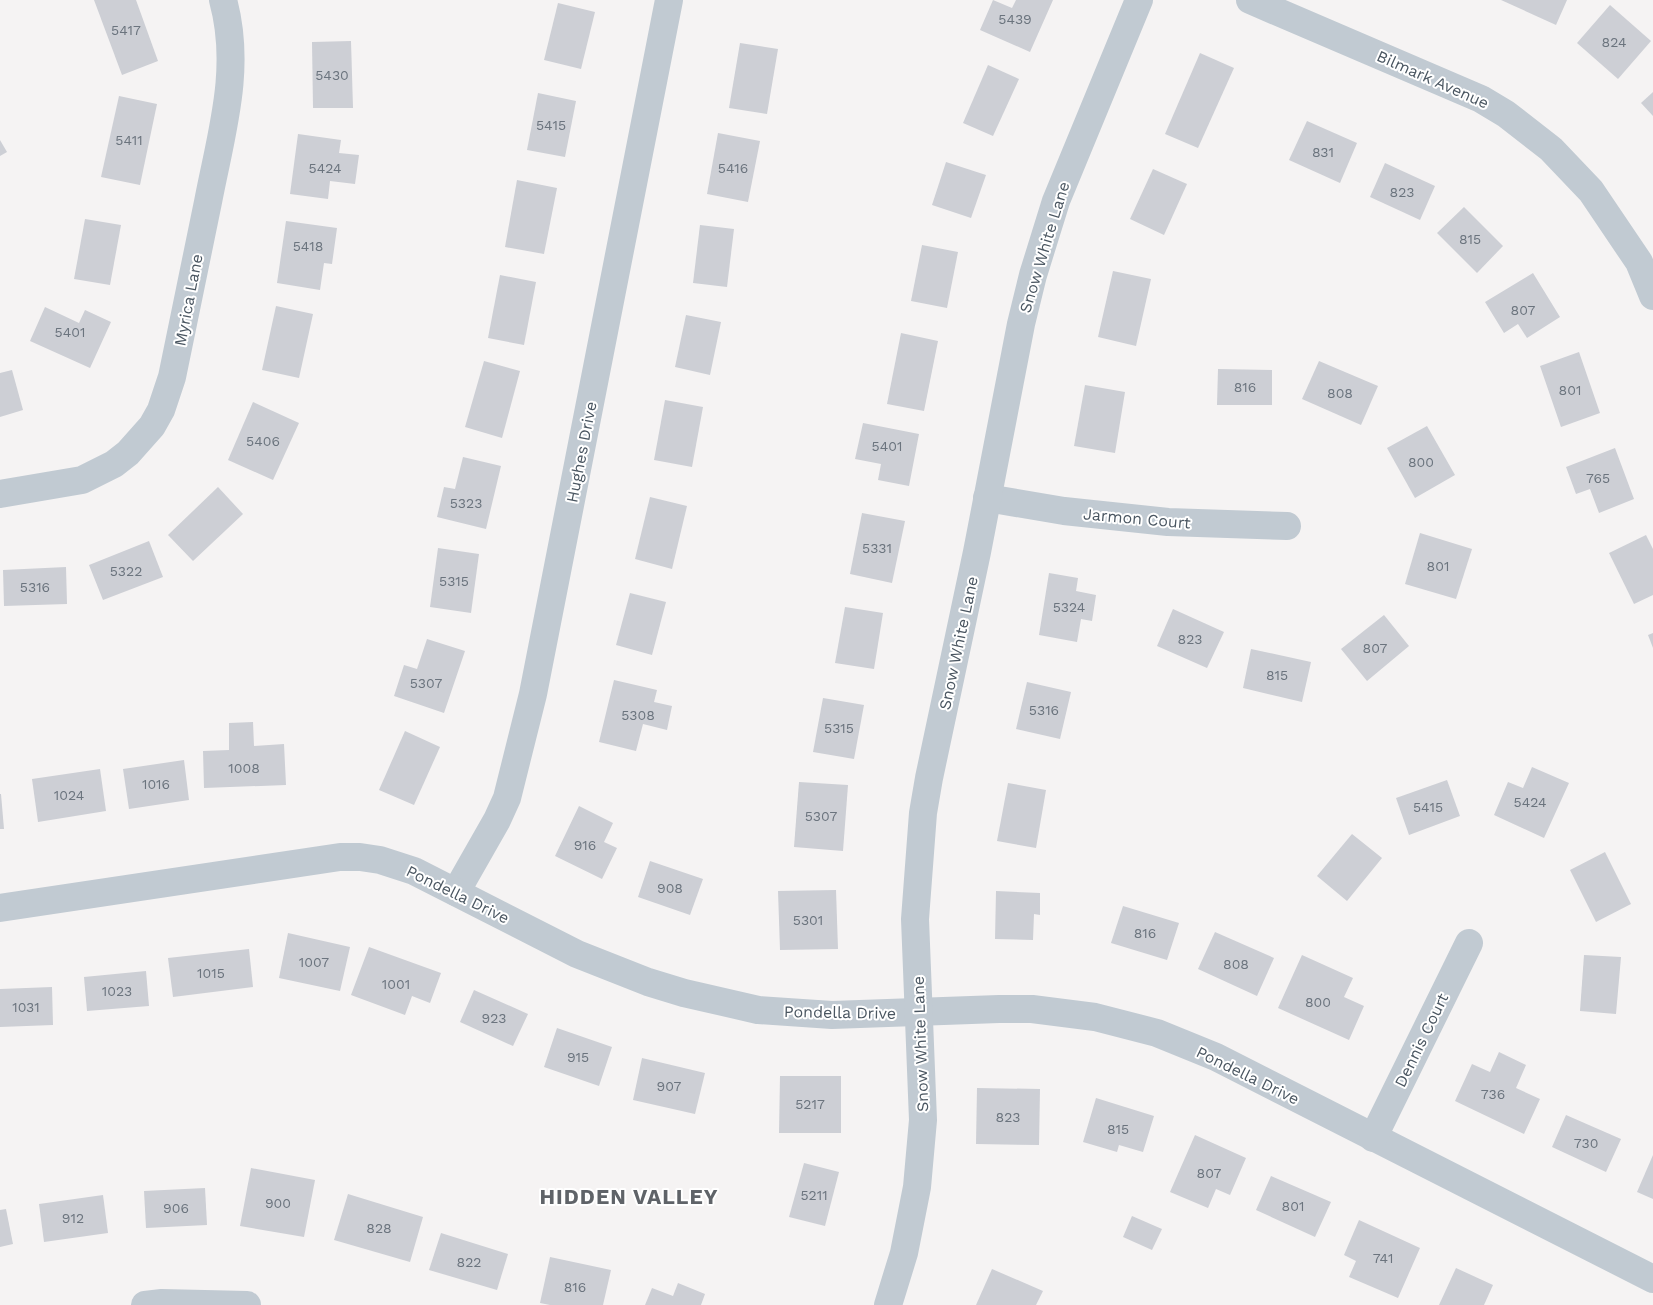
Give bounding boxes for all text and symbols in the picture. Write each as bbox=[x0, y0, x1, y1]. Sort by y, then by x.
house number: 5439 bbox=[998, 11, 1032, 27]
house number: 5417 bbox=[111, 22, 141, 38]
house number: 824 bbox=[1602, 34, 1626, 50]
street label: Bilmark Avenue bbox=[1374, 46, 1492, 113]
house number: 5430 bbox=[315, 67, 349, 83]
house number: 5415 bbox=[536, 117, 566, 133]
house number: 5411 bbox=[115, 132, 143, 148]
house number: 831 bbox=[1312, 144, 1334, 160]
house number: 5424 bbox=[309, 160, 342, 176]
house number: 5416 bbox=[718, 160, 748, 176]
street label: Snow White Lane bbox=[1015, 179, 1073, 315]
house number: 823 bbox=[1390, 184, 1414, 200]
house number: 815 bbox=[1459, 231, 1481, 247]
house number: 5418 bbox=[293, 238, 323, 254]
street label: Myrica Lane bbox=[170, 252, 207, 348]
house number: 807 bbox=[1511, 302, 1536, 318]
house number: 5401 bbox=[55, 324, 85, 340]
house number: 816 bbox=[1234, 379, 1256, 395]
house number: 801 bbox=[1559, 382, 1581, 398]
house number: 808 bbox=[1327, 385, 1353, 401]
street label: Hughes Drive bbox=[562, 400, 601, 504]
house number: 5406 bbox=[246, 433, 280, 449]
house number: 5401 bbox=[872, 438, 902, 454]
house number: 800 bbox=[1408, 454, 1434, 470]
house number: 765 bbox=[1586, 470, 1610, 486]
house number: 5323 bbox=[450, 495, 482, 511]
street label: Jarmon Court bbox=[1082, 504, 1192, 533]
house number: 5331 bbox=[862, 540, 892, 556]
house number: 801 bbox=[1427, 558, 1449, 574]
house number: 5322 bbox=[110, 563, 142, 579]
house number: 5315 bbox=[439, 573, 469, 589]
street label: Snow White Lane bbox=[935, 575, 982, 712]
house number: 5316 bbox=[20, 579, 50, 595]
house number: 5324 bbox=[1053, 599, 1085, 615]
house number: 823 bbox=[1178, 631, 1202, 647]
house number: 807 bbox=[1363, 640, 1388, 656]
house number: 815 bbox=[1266, 667, 1288, 683]
house number: 5307 bbox=[410, 675, 442, 691]
house number: 5316 bbox=[1029, 702, 1059, 718]
house number: 5308 bbox=[621, 707, 655, 723]
house number: 5315 bbox=[824, 720, 854, 736]
house number: 1008 bbox=[228, 760, 260, 776]
house number: 1016 bbox=[142, 776, 170, 792]
house number: 1024 bbox=[54, 787, 84, 803]
house number: 5424 bbox=[1514, 794, 1547, 810]
house number: 5415 bbox=[1413, 799, 1443, 815]
house number: 5307 bbox=[805, 808, 837, 824]
house number: 916 bbox=[574, 837, 596, 853]
street label: Pondella Drive bbox=[403, 861, 512, 928]
house number: 908 bbox=[657, 880, 683, 896]
house number: 5301 bbox=[793, 912, 823, 928]
house number: 816 bbox=[1134, 925, 1156, 941]
house number: 1007 bbox=[299, 954, 329, 970]
house number: 808 bbox=[1223, 956, 1249, 972]
house number: 1015 bbox=[197, 965, 225, 981]
house number: 1001 bbox=[382, 976, 410, 992]
street label: Snow White Lane bbox=[909, 976, 932, 1112]
house number: 1023 bbox=[102, 983, 132, 999]
street label: Dennis Court bbox=[1391, 990, 1452, 1090]
house number: 800 bbox=[1305, 994, 1331, 1010]
house number: 1031 bbox=[12, 999, 40, 1015]
street label: Pondella Drive bbox=[784, 1002, 896, 1023]
house number: 923 bbox=[482, 1010, 506, 1026]
street label: Pondella Drive bbox=[1193, 1042, 1302, 1109]
house number: 915 bbox=[567, 1049, 589, 1065]
house number: 907 bbox=[657, 1078, 682, 1094]
house number: 736 bbox=[1481, 1086, 1505, 1102]
house number: 5217 bbox=[795, 1096, 825, 1112]
house number: 823 bbox=[996, 1109, 1020, 1125]
house number: 815 bbox=[1107, 1121, 1129, 1137]
house number: 730 bbox=[1574, 1135, 1598, 1151]
house number: 807 bbox=[1197, 1165, 1222, 1181]
district label: HIDDEN VALLEY bbox=[539, 1184, 719, 1209]
house number: 5211 bbox=[800, 1187, 828, 1203]
house number: 900 bbox=[265, 1195, 291, 1211]
house number: 801 bbox=[1282, 1198, 1304, 1214]
house number: 906 bbox=[163, 1200, 189, 1216]
house number: 912 bbox=[62, 1210, 84, 1226]
house number: 828 bbox=[366, 1220, 392, 1236]
house number: 741 bbox=[1373, 1250, 1393, 1266]
house number: 822 bbox=[457, 1254, 481, 1270]
house number: 816 bbox=[564, 1279, 586, 1295]

